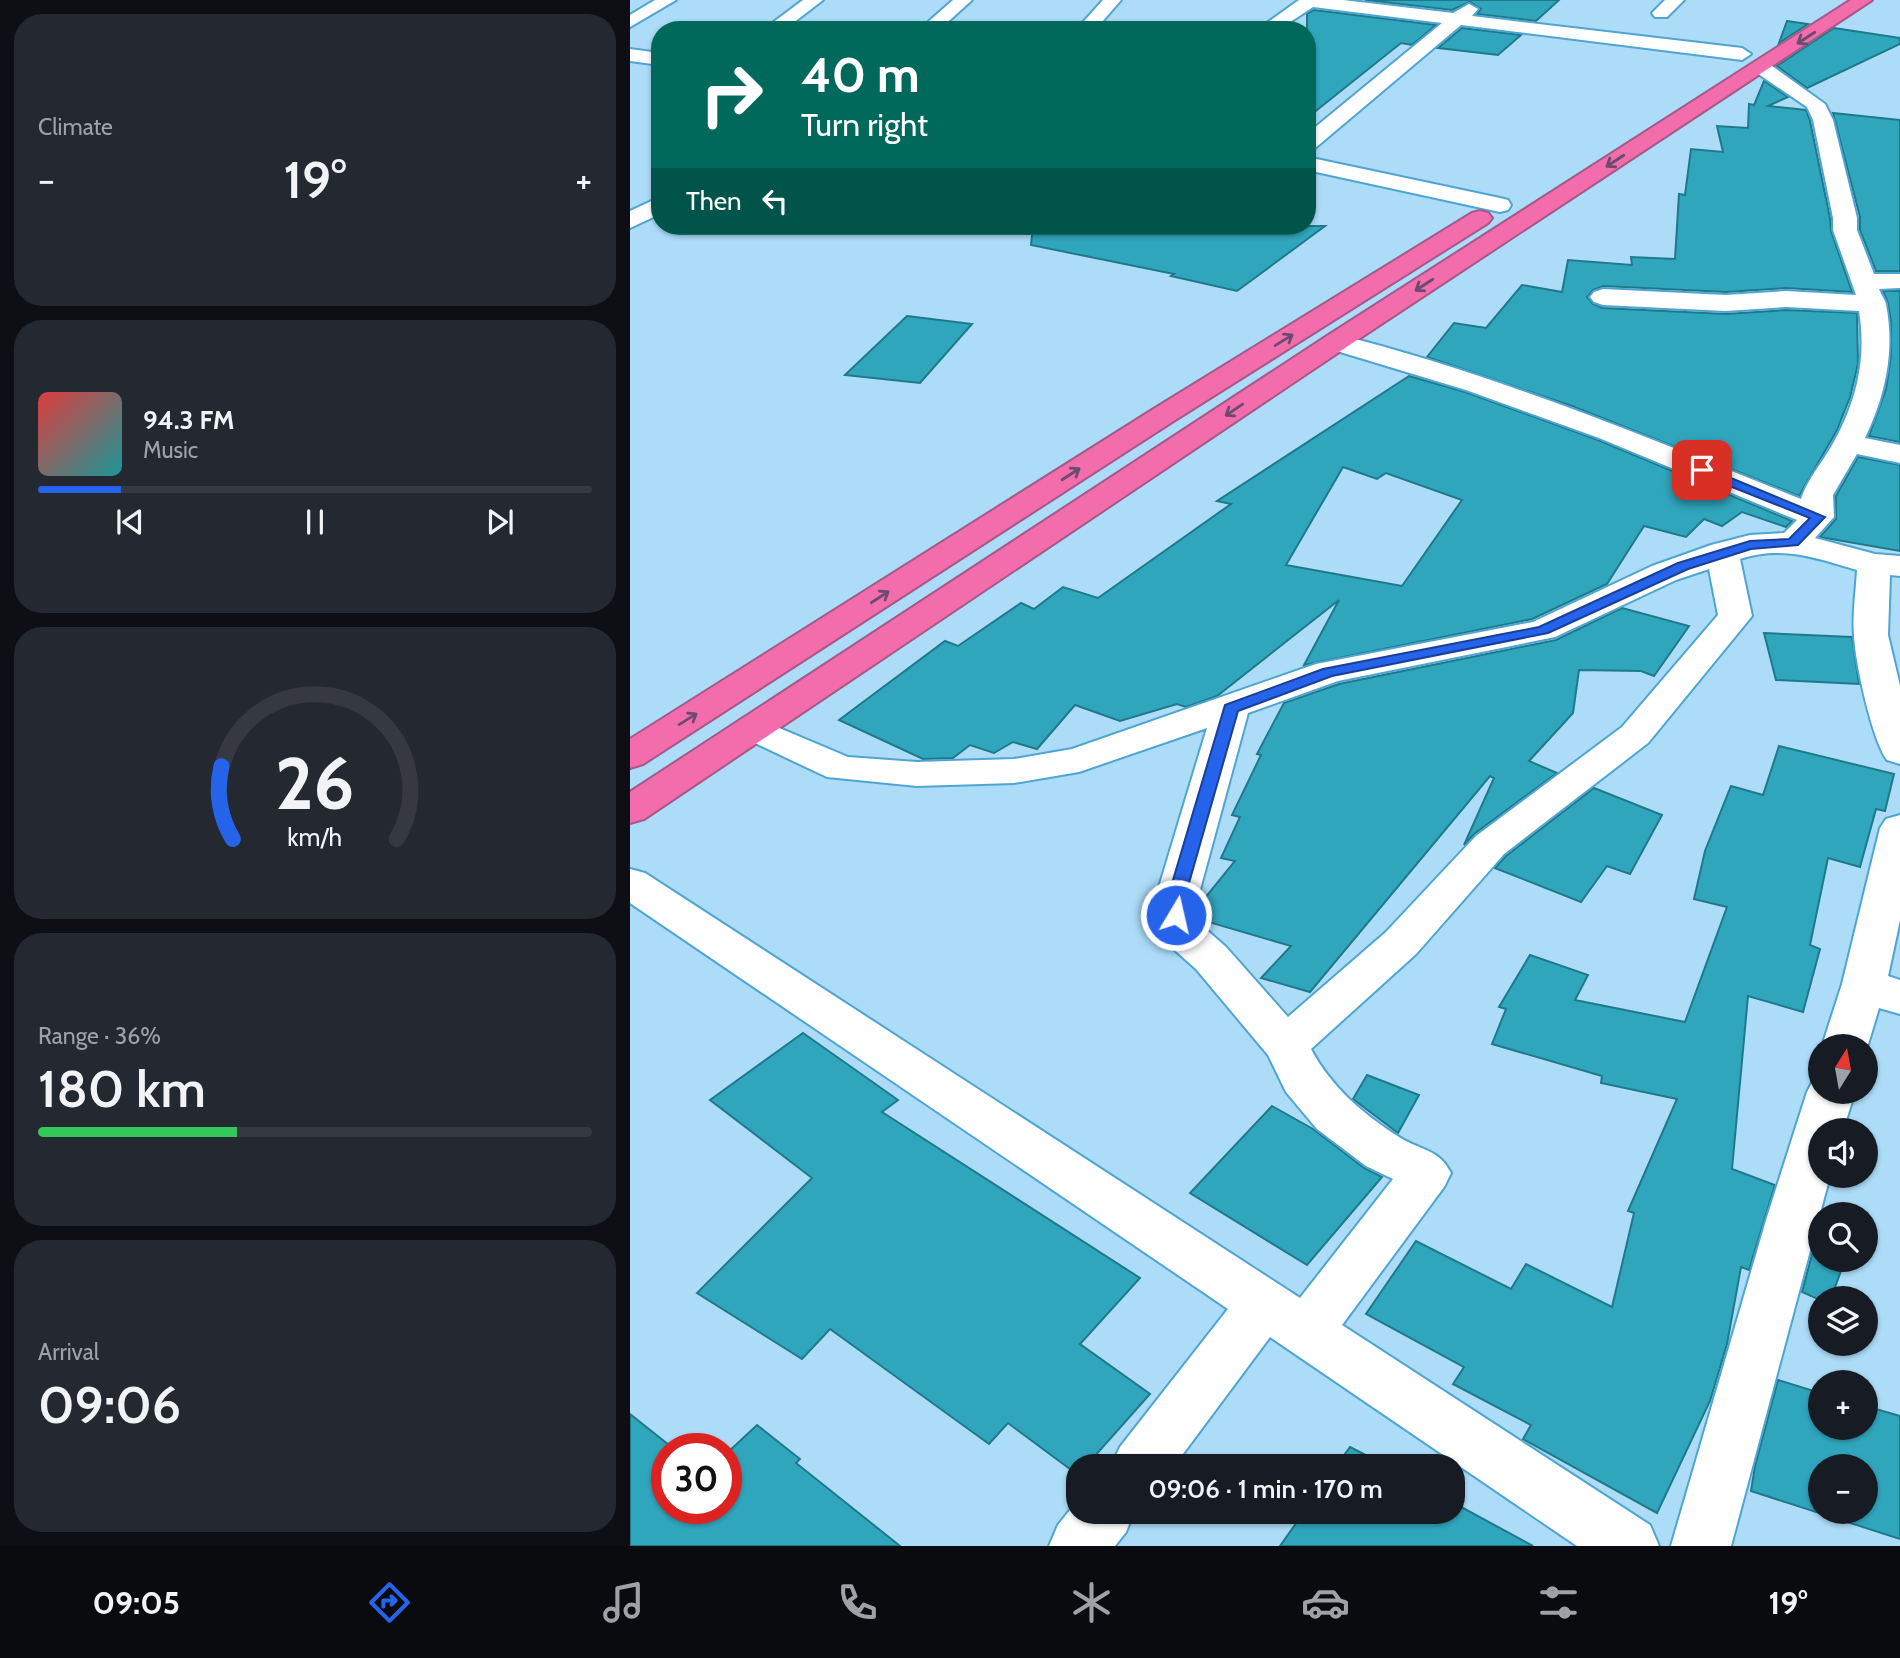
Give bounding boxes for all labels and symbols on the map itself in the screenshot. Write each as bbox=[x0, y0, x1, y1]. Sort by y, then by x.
one-way arrow bbox=[1797, 31, 1817, 45]
one-way arrow bbox=[1606, 155, 1626, 169]
one-way arrow bbox=[1415, 277, 1434, 292]
one-way arrow bbox=[1274, 332, 1293, 347]
one-way arrow bbox=[1225, 403, 1244, 417]
pin bbox=[1672, 440, 1732, 500]
one-way arrow bbox=[1061, 467, 1081, 481]
one-way arrow bbox=[869, 590, 889, 604]
one-way arrow bbox=[677, 712, 697, 726]
position arrow bbox=[1139, 878, 1213, 952]
north arrow bbox=[1808, 1034, 1878, 1104]
speed limit sign: 30 bbox=[651, 1433, 742, 1524]

